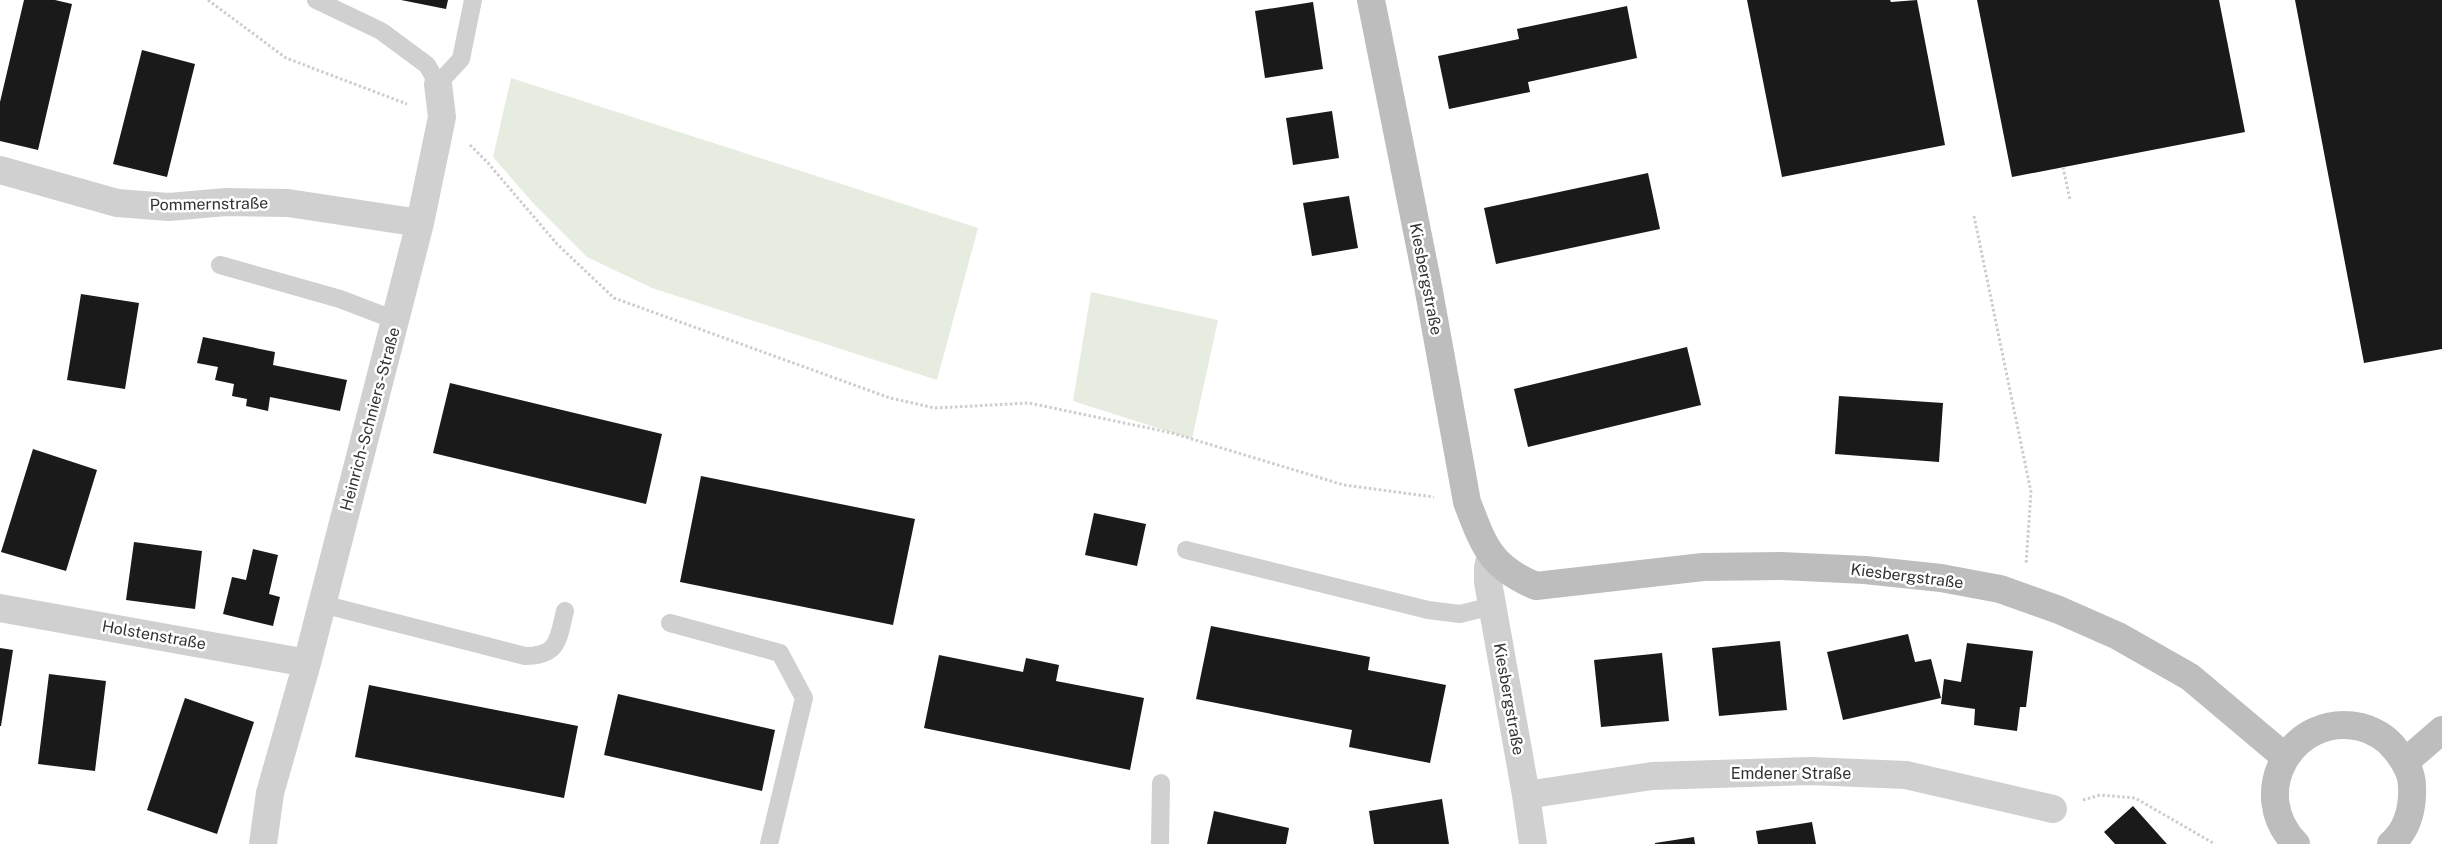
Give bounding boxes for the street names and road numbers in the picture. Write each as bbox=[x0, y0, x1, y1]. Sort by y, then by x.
street label: Pommernstraße bbox=[149, 193, 269, 215]
street label: Kiesbergstraße bbox=[1406, 221, 1446, 337]
street label: Heinrich-Schniers-Straße bbox=[336, 325, 404, 513]
street label: Kiesbergstraße bbox=[1849, 560, 1965, 592]
street label: Holstenstraße bbox=[100, 616, 208, 654]
street label: Kiesbergstraße bbox=[1490, 641, 1528, 757]
street label: Emdener Straße bbox=[1731, 764, 1851, 783]

